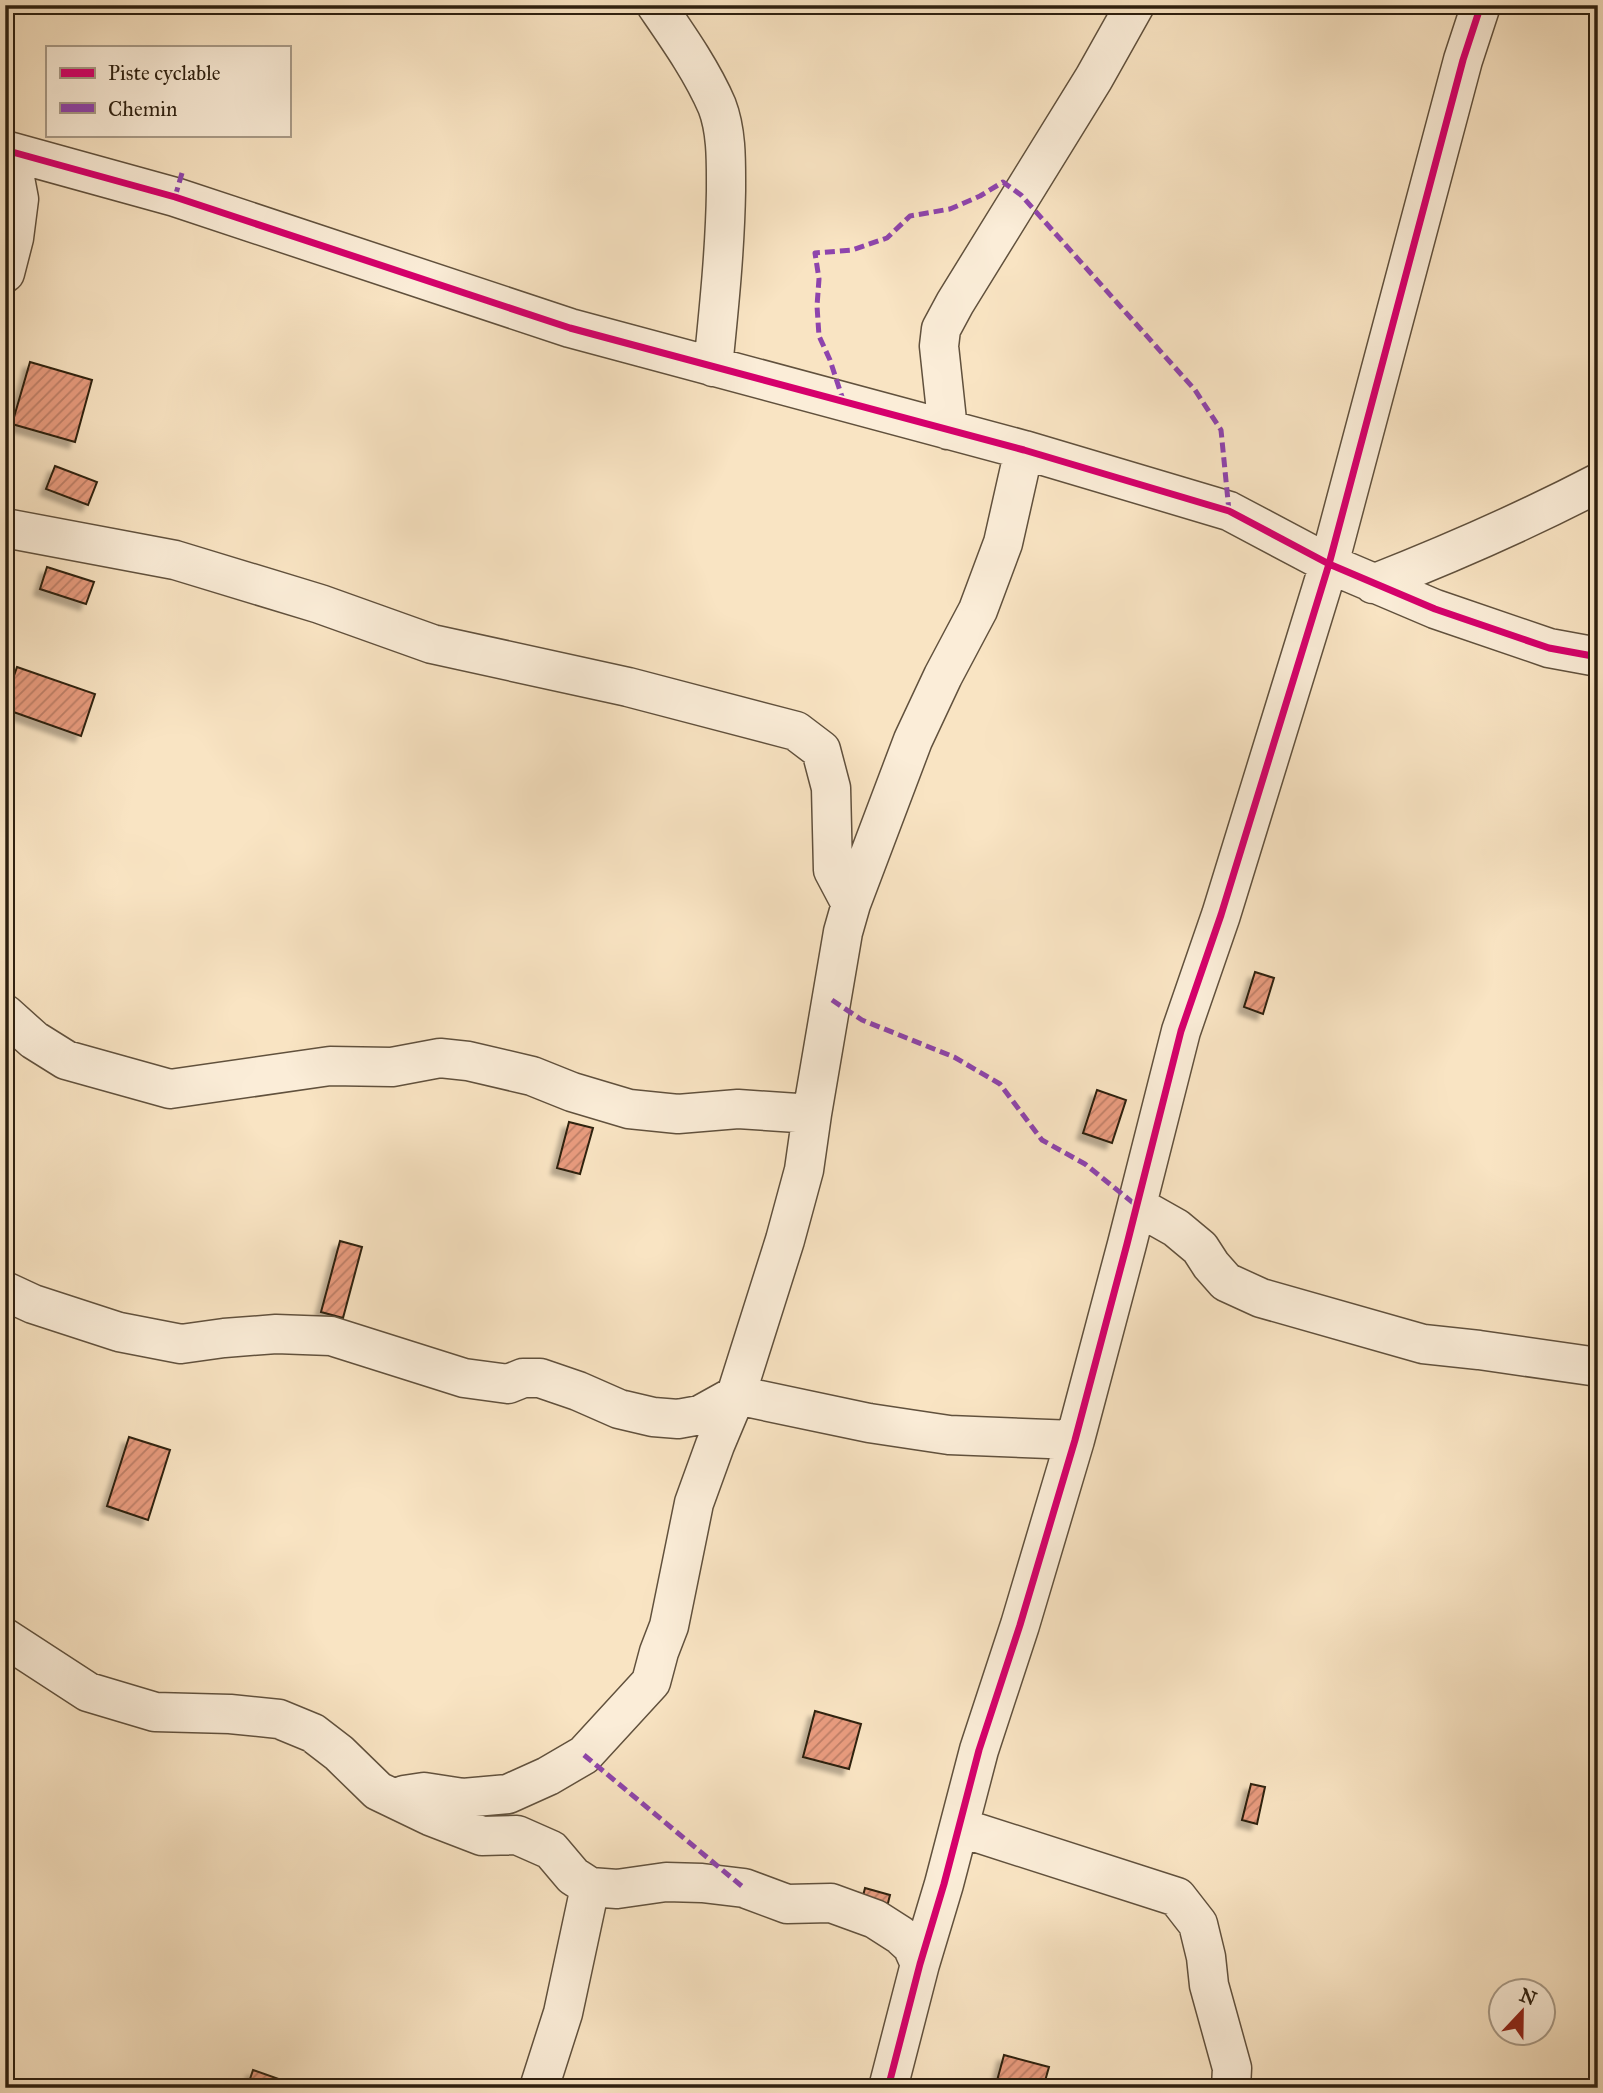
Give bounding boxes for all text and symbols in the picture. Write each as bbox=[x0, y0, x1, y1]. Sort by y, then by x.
legend bbox=[46, 46, 290, 136]
text: Piste cyclable bbox=[108, 60, 221, 86]
text: Chemin bbox=[108, 96, 177, 122]
north arrow bbox=[1488, 1978, 1558, 2048]
text: N bbox=[1516, 1983, 1540, 2010]

